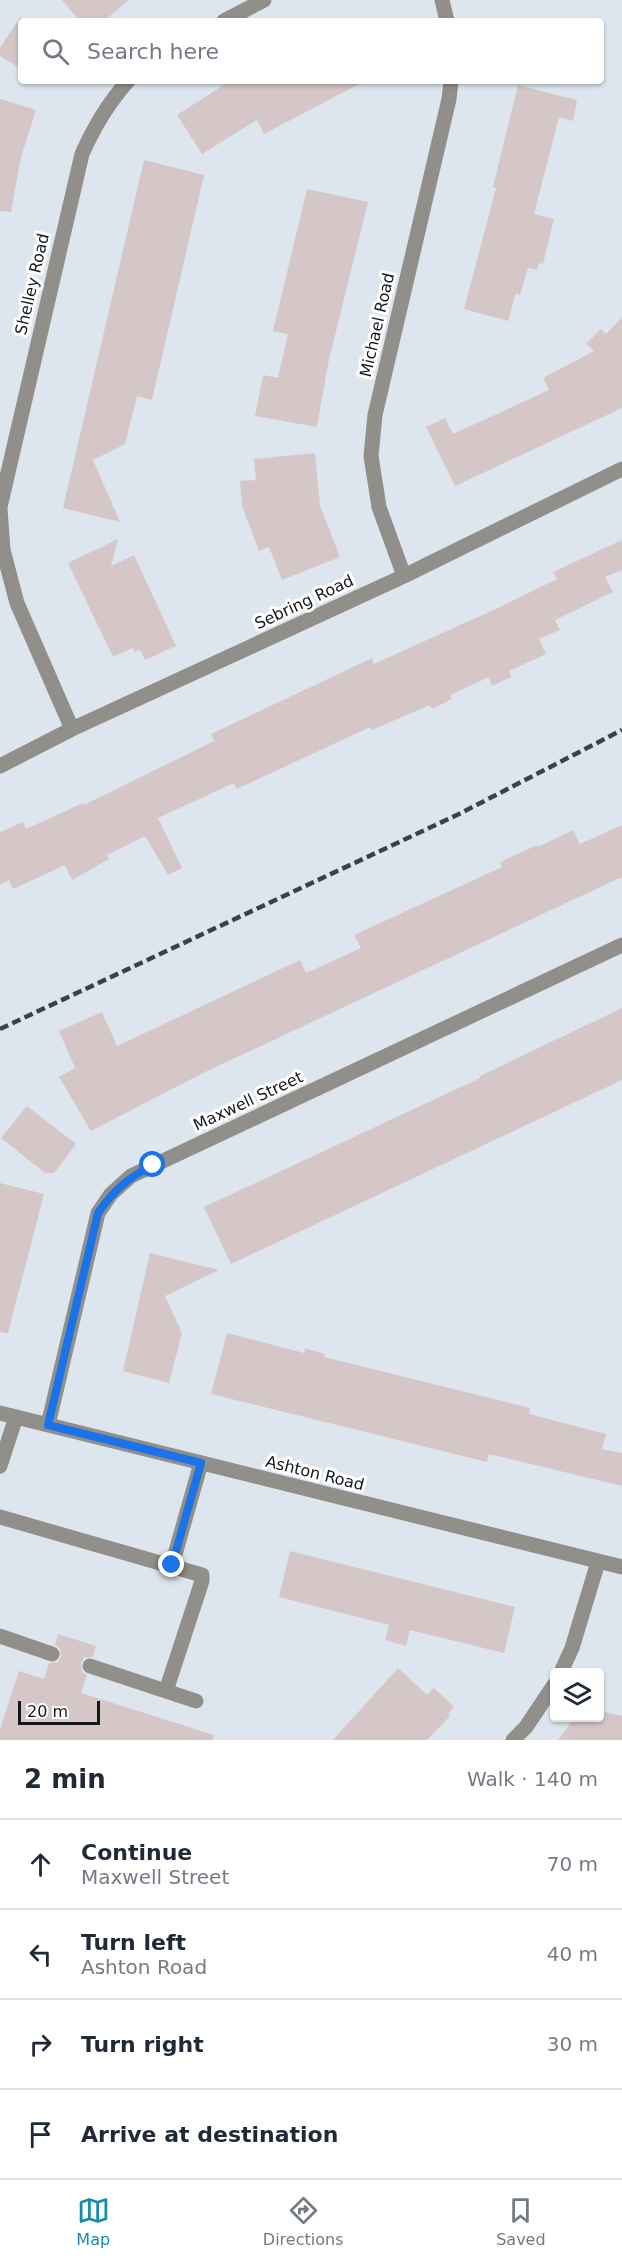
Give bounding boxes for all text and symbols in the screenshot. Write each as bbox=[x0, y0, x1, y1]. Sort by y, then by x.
search box bbox=[18, 18, 604, 84]
icon: search bbox=[39, 35, 72, 68]
text: Search here bbox=[87, 39, 219, 64]
street label: Shelley Road bbox=[11, 231, 53, 337]
street label: Michael Road bbox=[356, 271, 398, 379]
street label: Sebring Road bbox=[252, 571, 356, 633]
street label: Maxwell Street bbox=[190, 1067, 306, 1135]
route start bbox=[139, 1151, 165, 1177]
street label: Ashton Road bbox=[264, 1452, 366, 1494]
route end bbox=[158, 1551, 184, 1577]
map controls bbox=[550, 1668, 604, 1722]
button: layers bbox=[550, 1668, 604, 1722]
scale bar bbox=[18, 1698, 100, 1726]
text: 20 m bbox=[27, 1702, 68, 1721]
text: 2 min bbox=[24, 1764, 106, 1794]
text: Walk · 140 m bbox=[467, 1767, 598, 1791]
text: Continue bbox=[81, 1840, 192, 1865]
icon: ahead bbox=[24, 1848, 57, 1881]
text: 70 m bbox=[547, 1852, 598, 1876]
text: Maxwell Street bbox=[81, 1865, 229, 1889]
text: Turn left bbox=[81, 1930, 186, 1955]
icon: left bbox=[24, 1938, 57, 1971]
text: 40 m bbox=[547, 1942, 598, 1966]
text: Ashton Road bbox=[81, 1955, 207, 1979]
icon: right bbox=[24, 2028, 57, 2061]
text: Turn right bbox=[81, 2032, 204, 2057]
text: 30 m bbox=[547, 2032, 598, 2056]
icon: arrive bbox=[24, 2118, 57, 2151]
text: Arrive at destination bbox=[81, 2122, 338, 2147]
tab: Map bbox=[76, 2194, 110, 2249]
tab: Directions bbox=[263, 2194, 343, 2249]
tab: Saved bbox=[496, 2194, 546, 2249]

